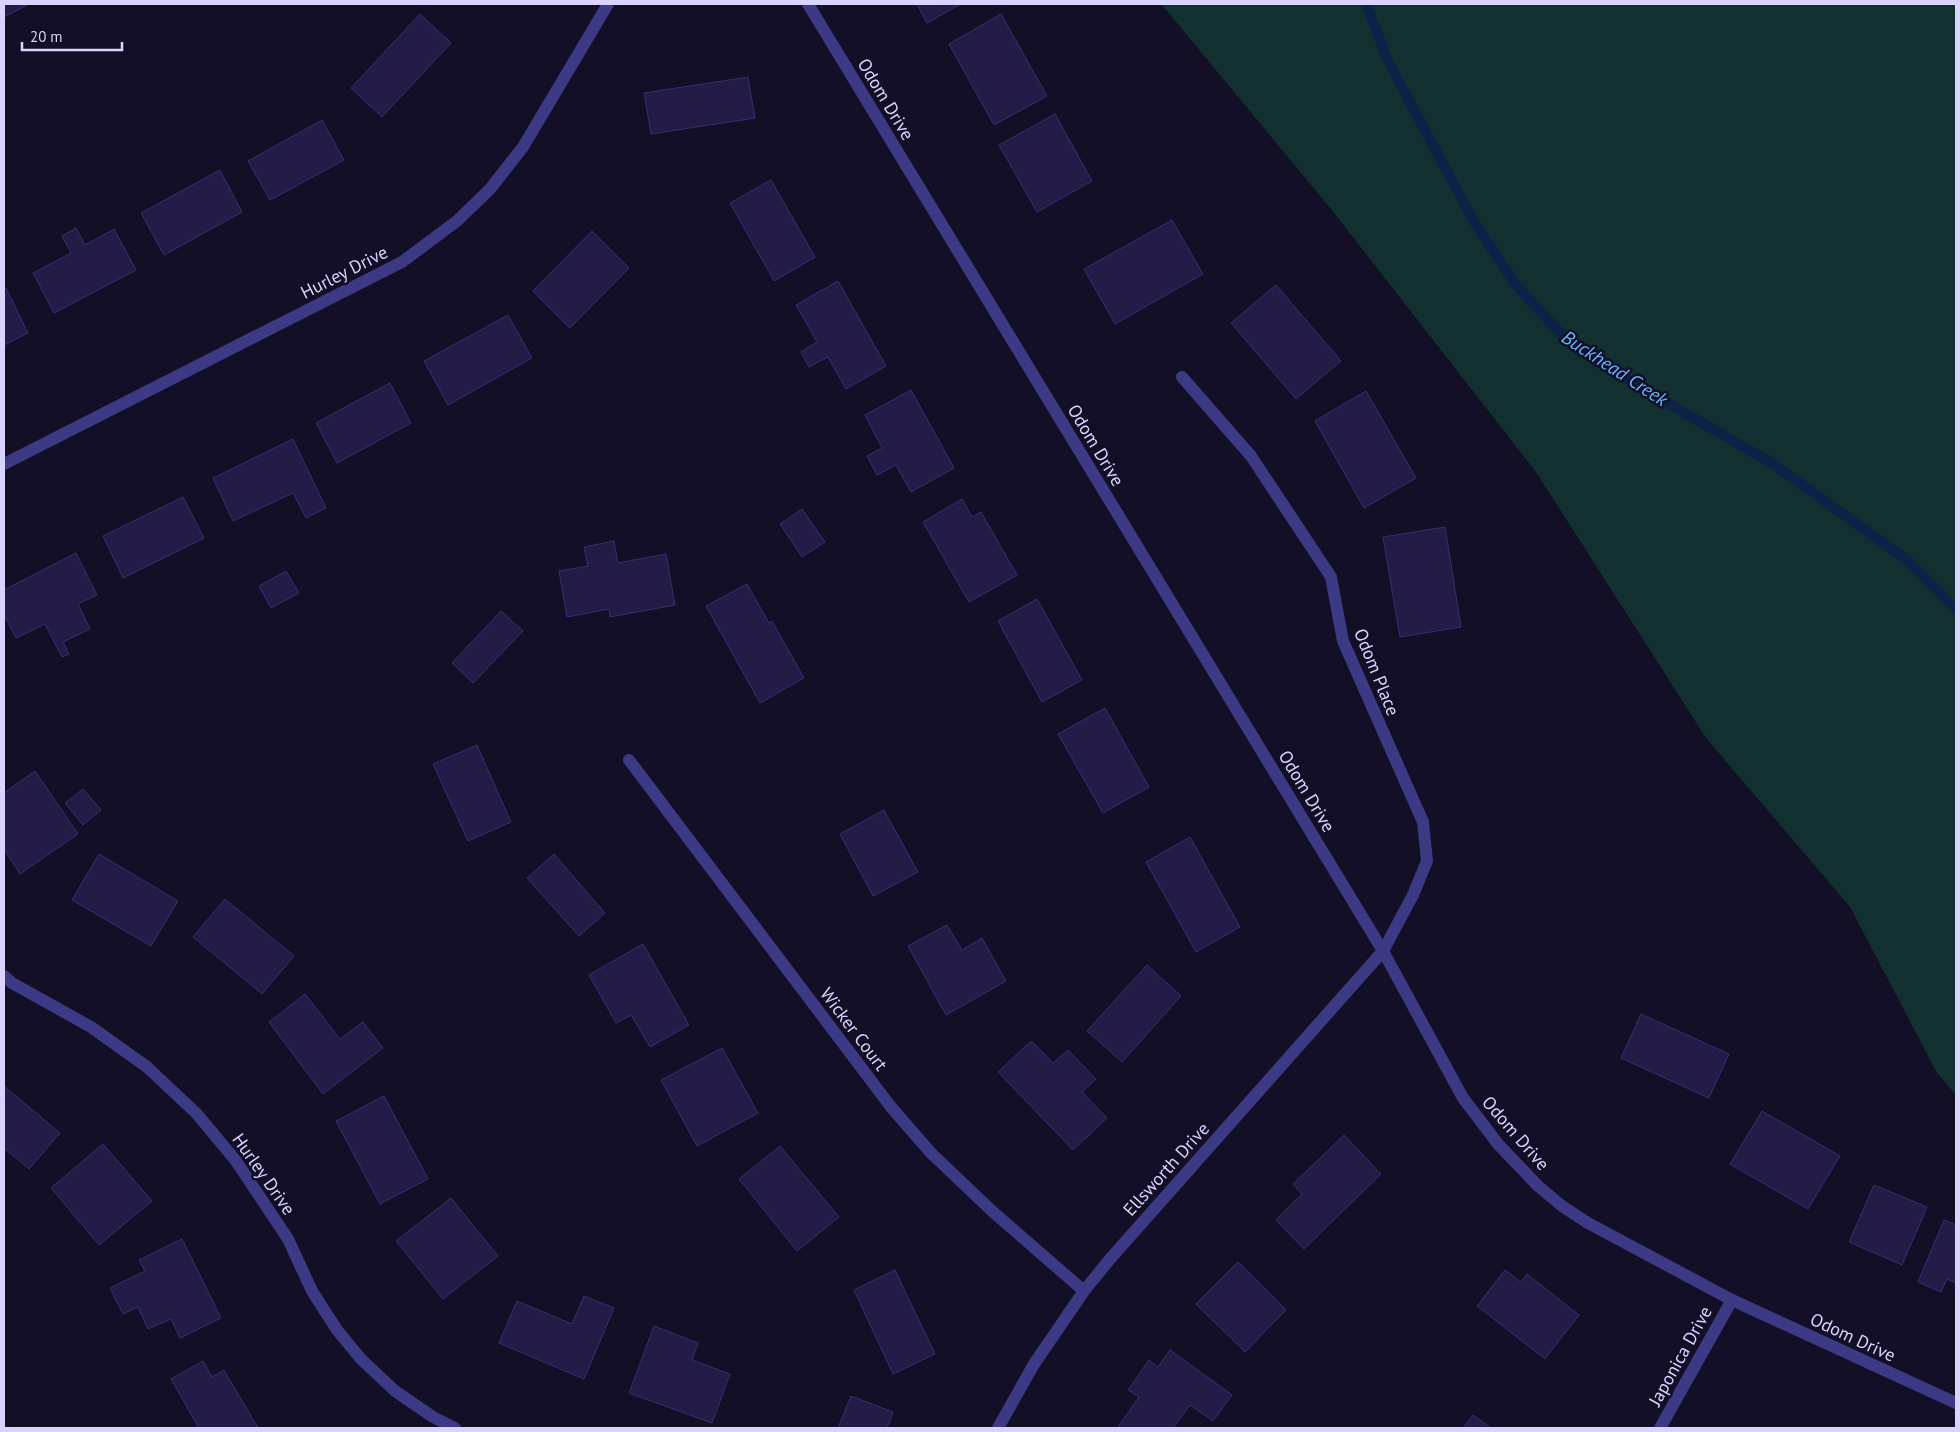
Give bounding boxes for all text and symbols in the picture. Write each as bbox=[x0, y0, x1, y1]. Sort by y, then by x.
scale bar bbox=[22, 20, 122, 52]
text: 20 m bbox=[30, 27, 63, 46]
street label: Odom Drive bbox=[853, 54, 919, 144]
street label: Hurley Drive bbox=[297, 240, 391, 304]
water label: Buckhead Creek bbox=[1557, 325, 1674, 412]
street label: Odom Drive bbox=[1063, 400, 1129, 490]
street label: Odom Place bbox=[1349, 625, 1405, 719]
street label: Odom Drive bbox=[1274, 746, 1340, 836]
street label: Wicker Court bbox=[815, 983, 893, 1075]
street label: Odom Drive bbox=[1477, 1091, 1555, 1175]
street label: Ellsworth Drive bbox=[1118, 1117, 1214, 1221]
street label: Hurley Drive bbox=[227, 1129, 301, 1219]
street label: Japonica Drive bbox=[1643, 1302, 1717, 1411]
street label: Odom Drive bbox=[1807, 1307, 1899, 1367]

